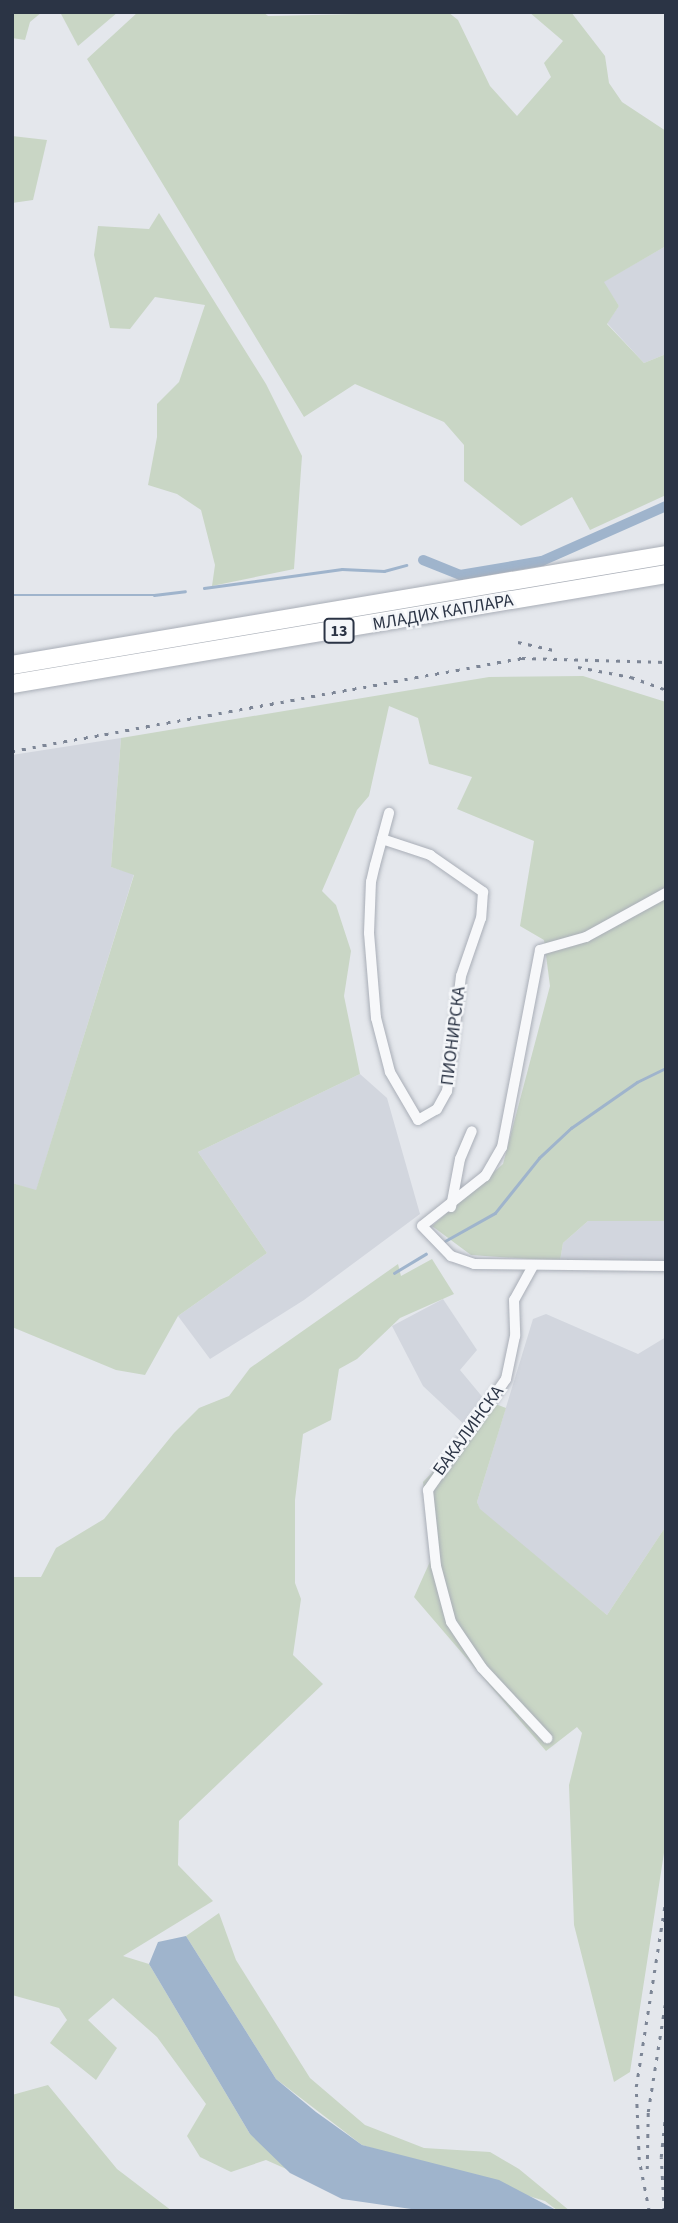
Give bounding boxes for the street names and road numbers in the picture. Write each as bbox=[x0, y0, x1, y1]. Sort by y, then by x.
street label: МЛАДИХ КАПЛАРА bbox=[371, 590, 515, 636]
road number: 13 bbox=[323, 618, 355, 644]
street label: ПИОНИРСКА bbox=[437, 985, 471, 1087]
street label: БАКАЛИНСКА bbox=[429, 1382, 509, 1480]

